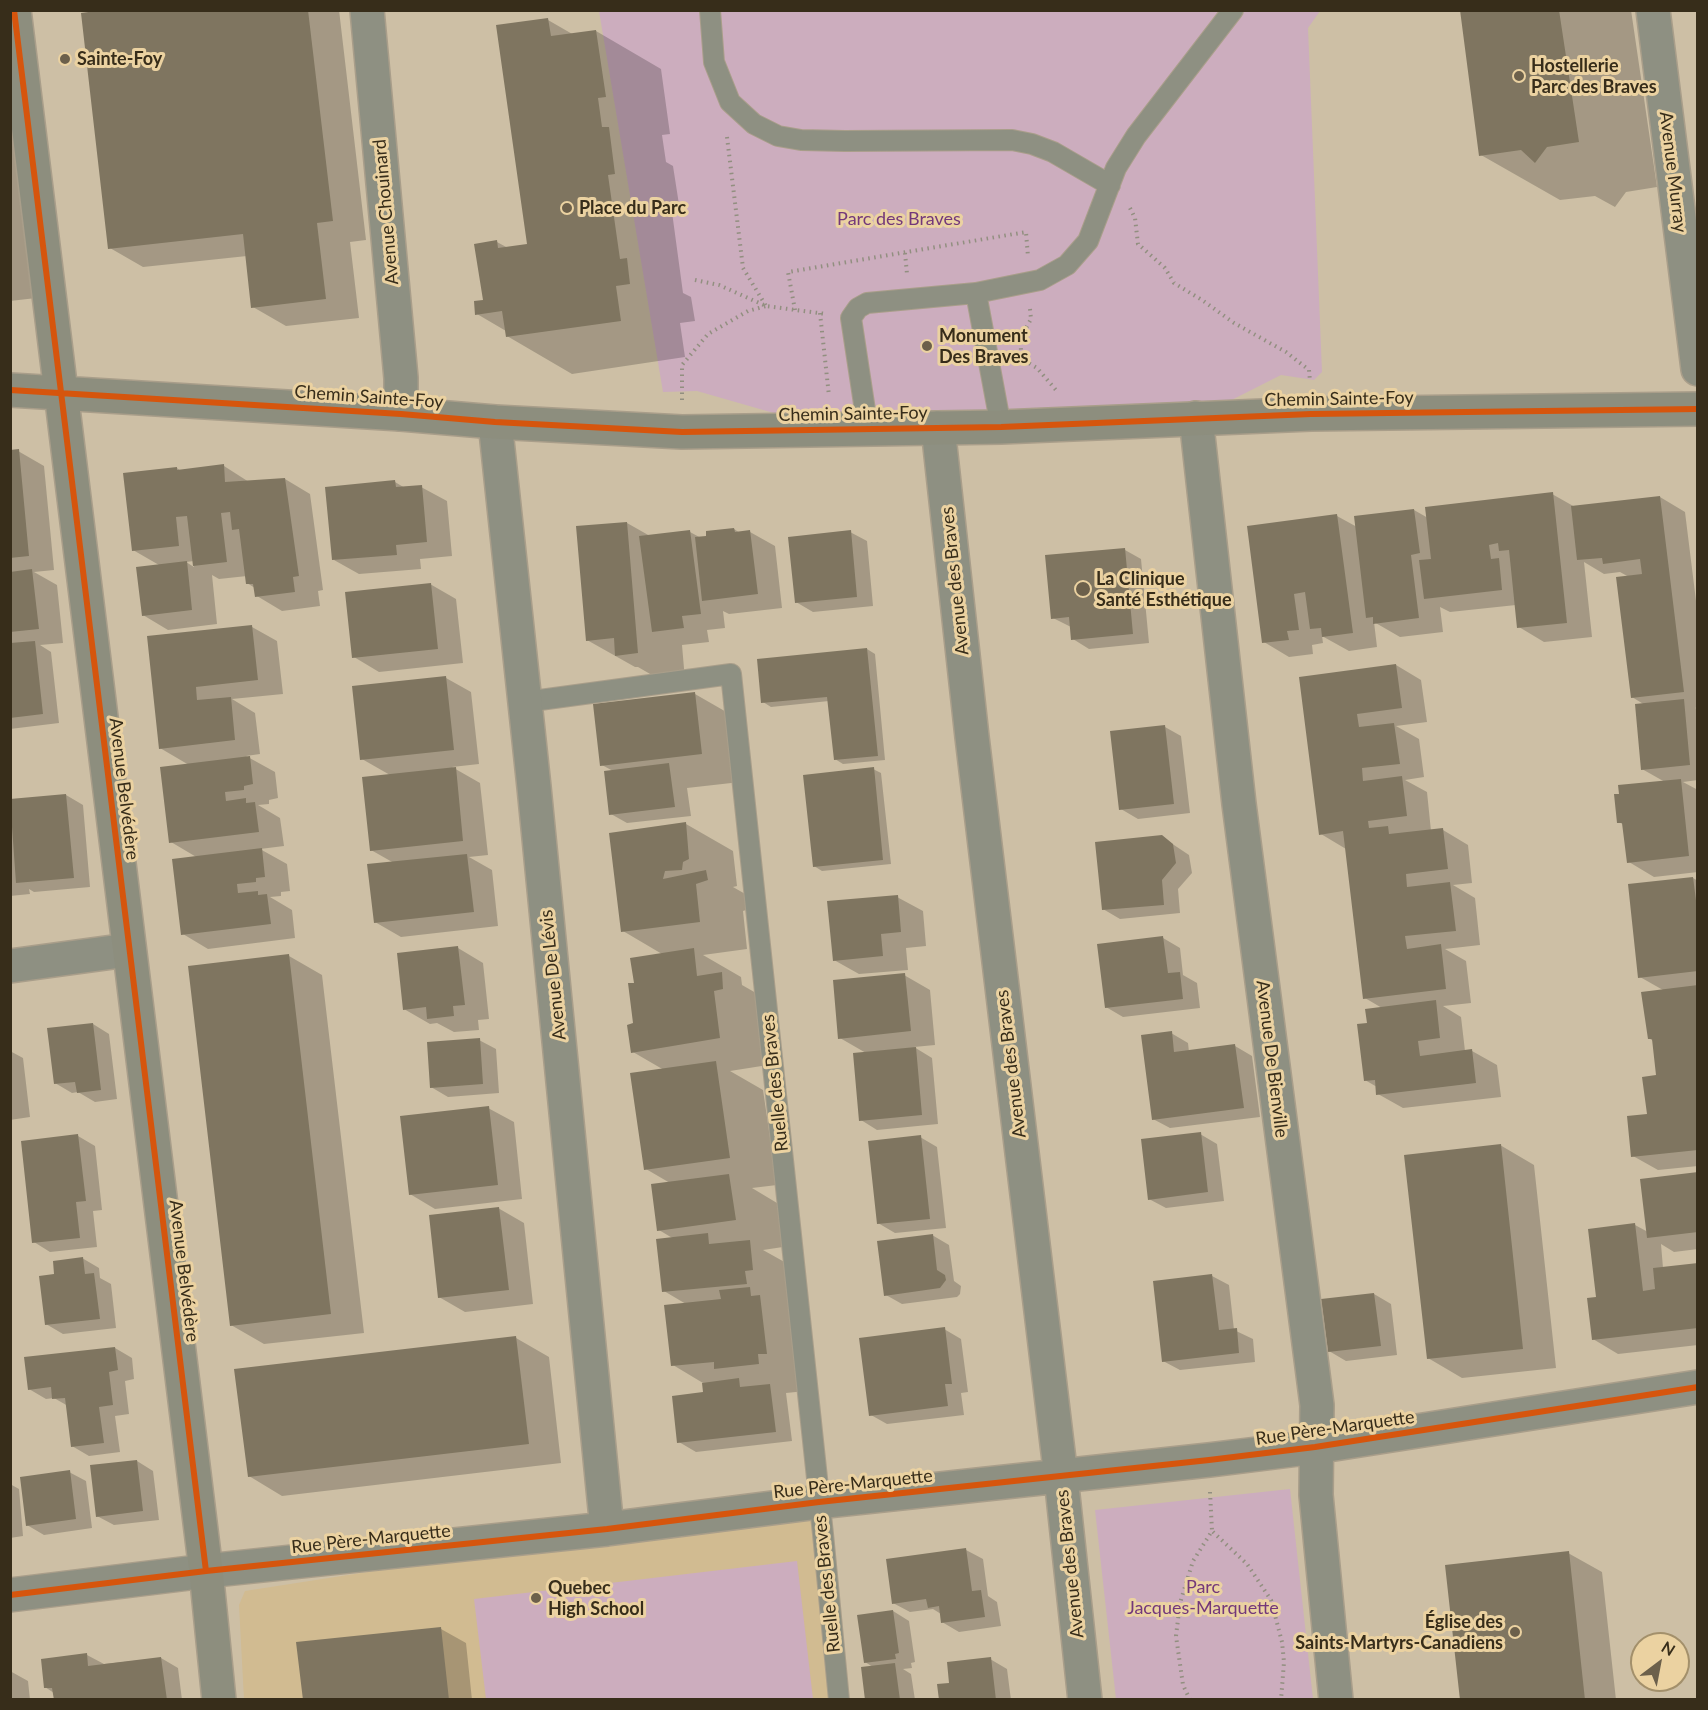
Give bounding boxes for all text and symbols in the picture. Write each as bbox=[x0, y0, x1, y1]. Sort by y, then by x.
place label: Sainte-Foy bbox=[77, 48, 162, 70]
marker: Sainte-Foy bbox=[58, 52, 72, 66]
place label: Hostellerie Parc des Braves bbox=[1531, 55, 1657, 98]
marker: Hostellerie Parc des Braves bbox=[1512, 69, 1526, 83]
street label: Avenue Murray bbox=[1655, 110, 1691, 234]
street label: Avenue Chouinard bbox=[369, 138, 403, 286]
place label: Place du Parc bbox=[579, 197, 686, 219]
marker: Place du Parc bbox=[560, 201, 574, 215]
park label: Parc des Braves bbox=[837, 208, 961, 230]
place label: Monument Des Braves bbox=[939, 325, 1028, 368]
marker: Monument Des Braves bbox=[920, 339, 934, 353]
street label: Chemin Sainte-Foy bbox=[294, 381, 444, 413]
street label: Chemin Sainte-Foy bbox=[1264, 387, 1414, 411]
street label: Chemin Sainte-Foy bbox=[778, 402, 928, 426]
street label: Avenue des Braves bbox=[936, 506, 974, 656]
place label: La Clinique Santé Esthétique bbox=[1096, 568, 1232, 610]
marker: La Clinique Santé Esthétique bbox=[1074, 580, 1092, 598]
street label: Avenue Belvédère bbox=[105, 717, 143, 861]
street label: Avenue De Lévis bbox=[535, 909, 571, 1041]
street label: Avenue De Bienville bbox=[1252, 979, 1292, 1139]
street label: Avenue des Braves bbox=[991, 989, 1031, 1139]
street label: Ruelle des Braves bbox=[757, 1013, 793, 1153]
street label: Avenue Belvédère bbox=[165, 1199, 203, 1343]
street label: Rue Père-Marquette bbox=[1254, 1406, 1416, 1450]
street label: Rue Père-Marquette bbox=[772, 1465, 934, 1503]
street label: Avenue des Braves bbox=[1051, 1489, 1089, 1639]
street label: Ruelle des Braves bbox=[809, 1514, 845, 1654]
street label: Rue Père-Marquette bbox=[290, 1520, 452, 1558]
park label: Parc Jacques-Marquette bbox=[1127, 1576, 1279, 1618]
place label: Quebec High School bbox=[548, 1577, 644, 1620]
marker: Quebec High School bbox=[529, 1591, 543, 1605]
place label: Église des Saints-Martyrs-Canadiens bbox=[1295, 1611, 1503, 1654]
marker: Église des Saints-Martyrs-Canadiens bbox=[1508, 1625, 1522, 1639]
north arrow bbox=[1630, 1632, 1690, 1692]
text: N bbox=[1658, 1637, 1679, 1659]

